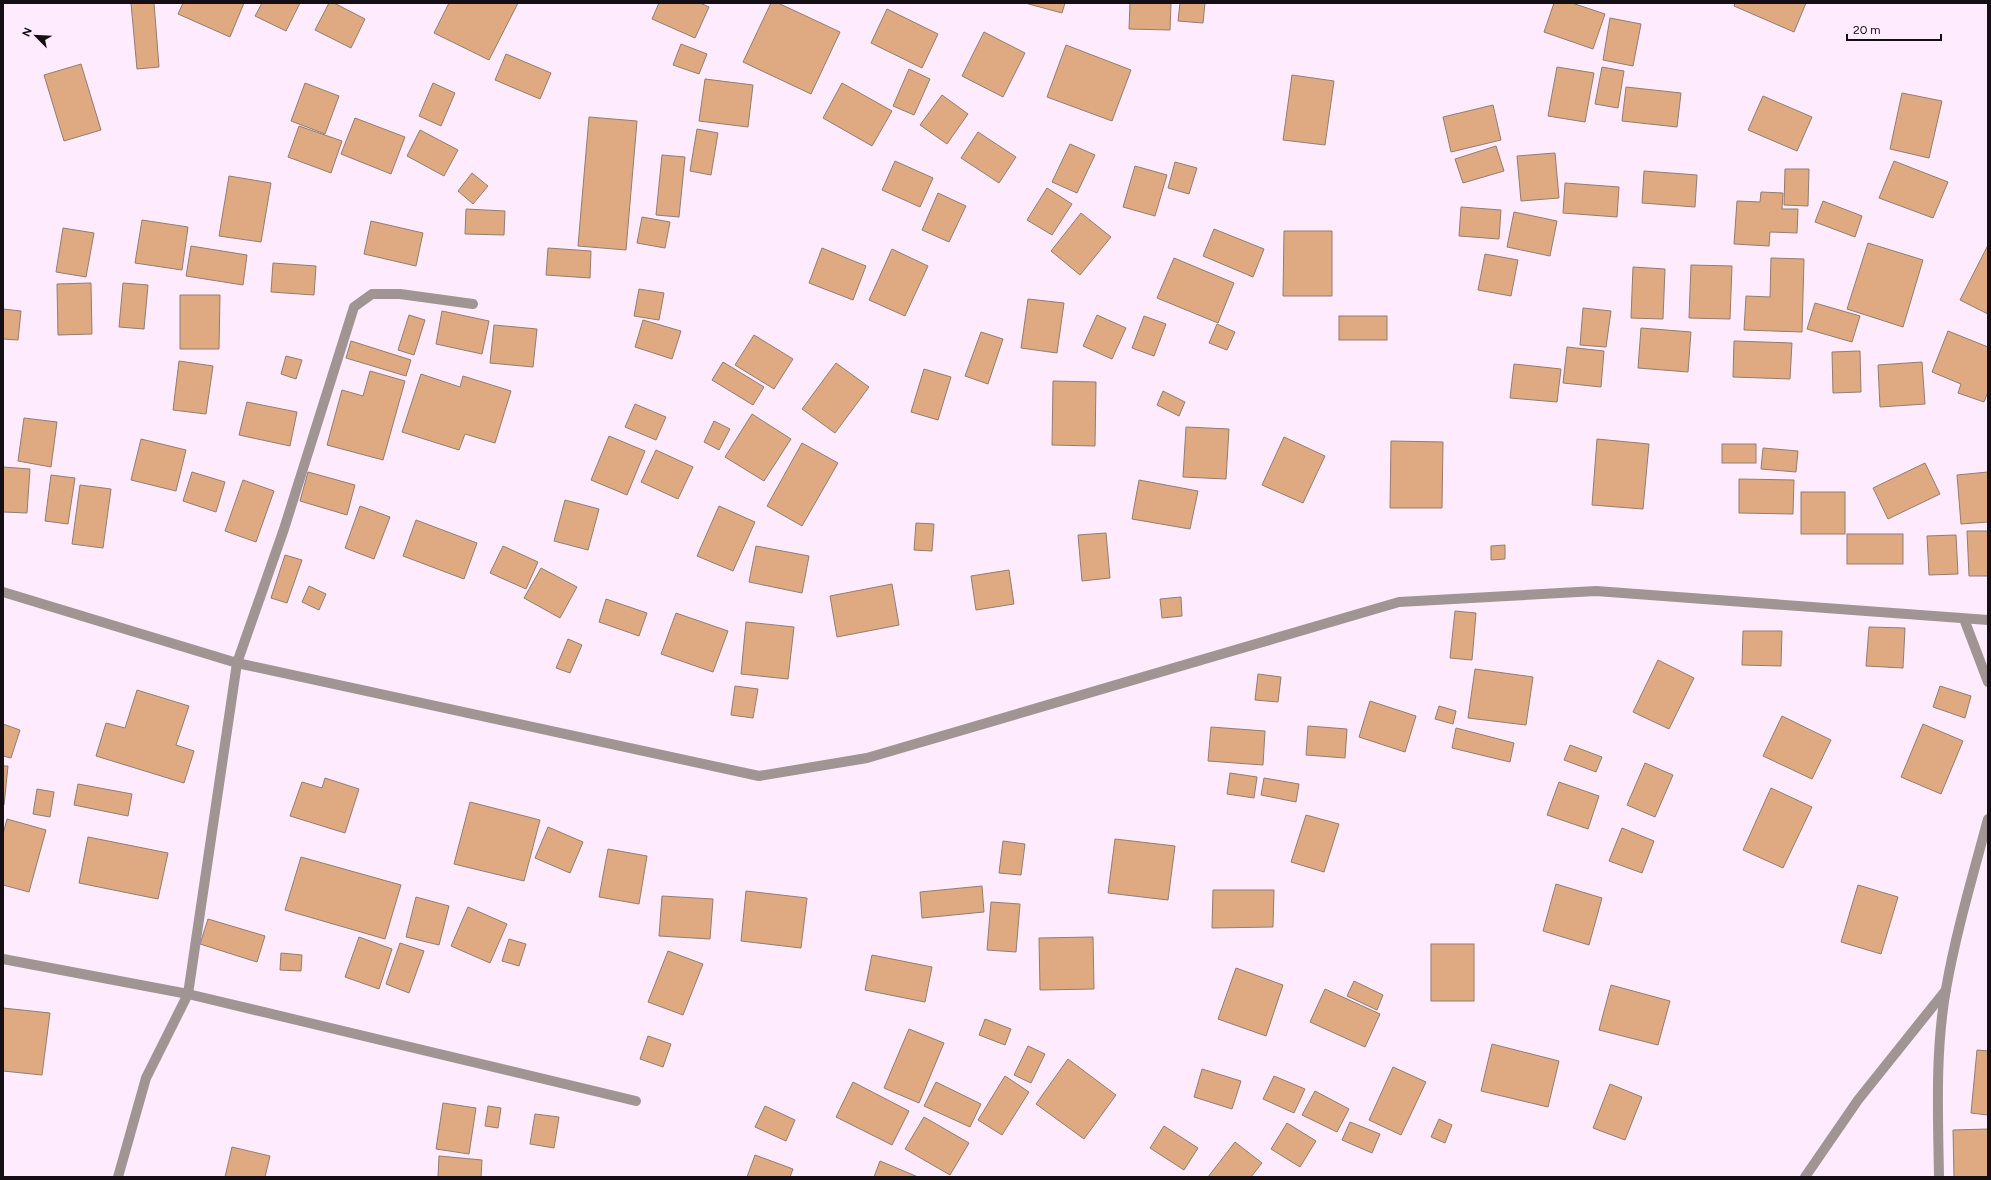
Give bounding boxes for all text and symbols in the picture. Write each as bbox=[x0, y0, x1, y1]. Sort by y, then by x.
north arrow bbox=[16, 16, 56, 56]
scale bar bbox=[1847, 16, 1941, 42]
text: 20 m bbox=[1853, 23, 1881, 37]
text: N bbox=[20, 26, 35, 39]

